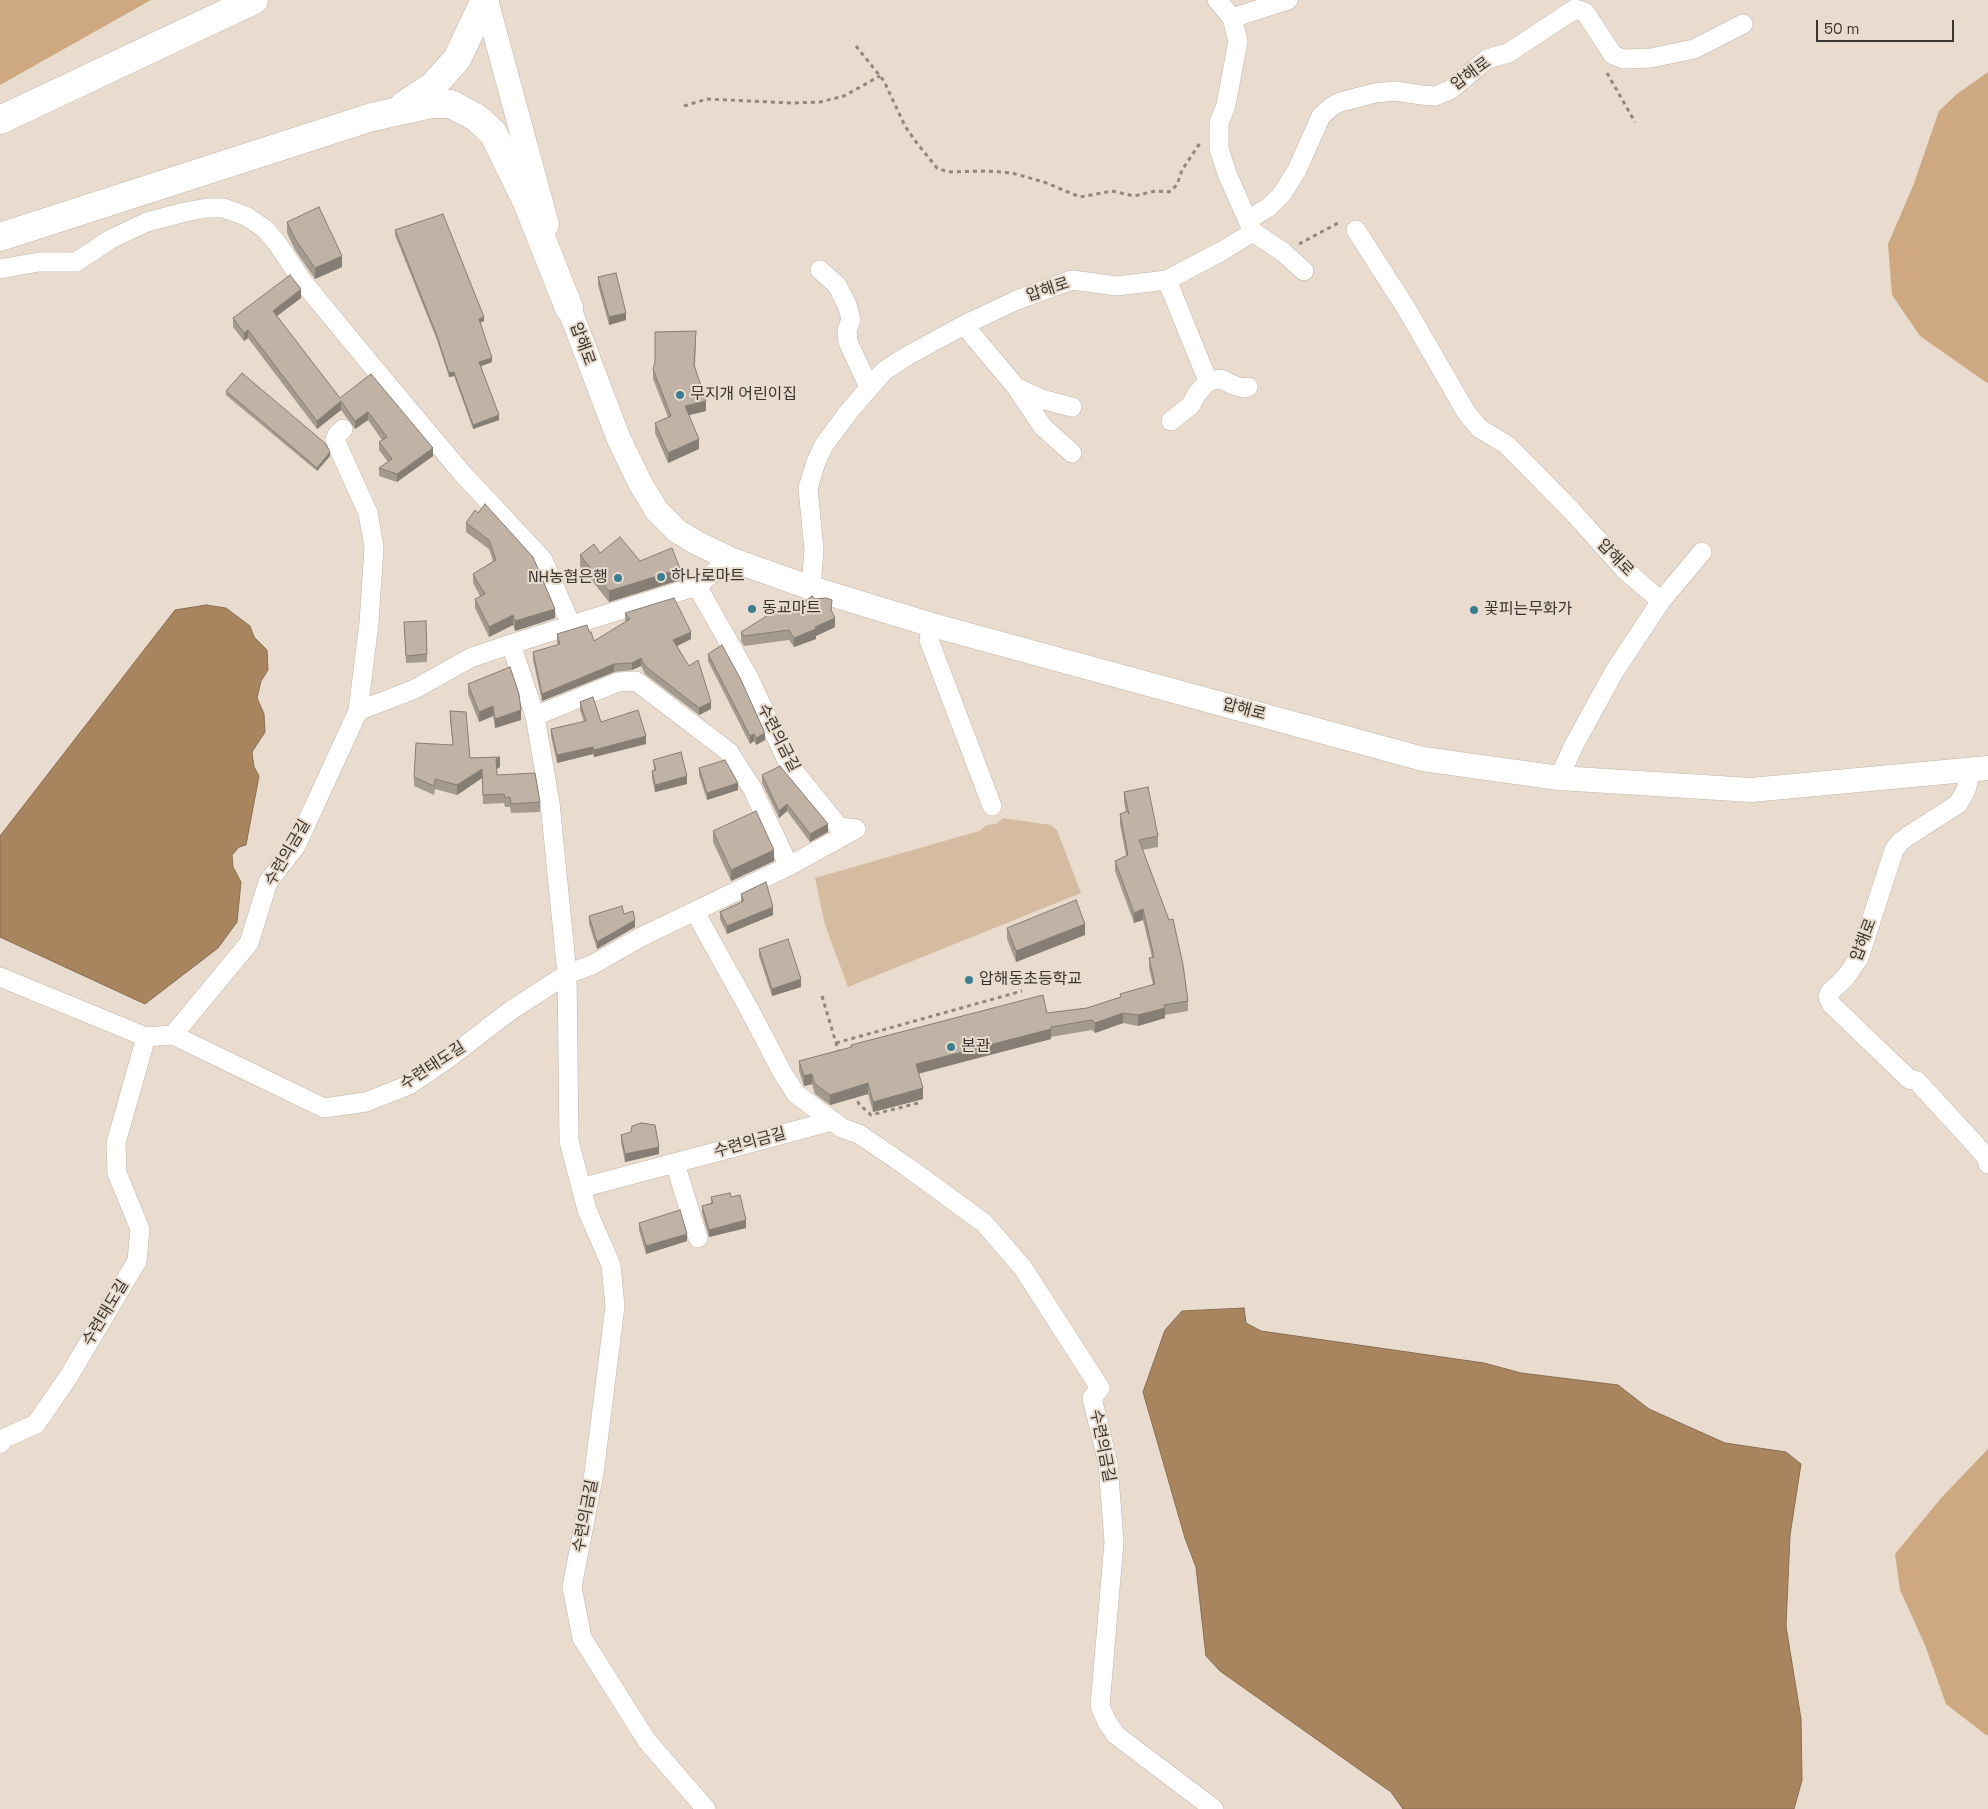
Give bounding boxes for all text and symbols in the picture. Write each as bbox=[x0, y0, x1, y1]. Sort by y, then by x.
scale bar bbox=[1818, 10, 1956, 42]
text: 50 m bbox=[1824, 19, 1859, 38]
street label: 압해로 bbox=[1447, 53, 1495, 95]
street label: 압해로 bbox=[1024, 274, 1072, 306]
street label: 압해로 bbox=[565, 320, 599, 368]
place label: 무지개 어린이집 bbox=[690, 385, 797, 405]
marker: 무지개 어린이집 bbox=[674, 389, 686, 401]
street label: 압해로 bbox=[1593, 535, 1637, 581]
place label: 하나로마트 bbox=[671, 567, 745, 587]
place label: NH농협은행 bbox=[528, 568, 608, 588]
marker: 하나로마트 bbox=[655, 571, 667, 583]
marker: NH농협은행 bbox=[612, 572, 624, 584]
place label: 동교마트 bbox=[762, 599, 821, 619]
place label: 꽃피는무화가 bbox=[1484, 600, 1572, 620]
marker: 동교마트 bbox=[746, 603, 758, 615]
marker: 꽃피는무화가 bbox=[1468, 604, 1480, 616]
street label: 압해로 bbox=[1220, 695, 1268, 725]
street label: 수련의금길 bbox=[753, 701, 803, 775]
street label: 수련의금길 bbox=[261, 816, 315, 890]
street label: 압해로 bbox=[1847, 916, 1881, 964]
place label: 압해동초등학교 bbox=[979, 970, 1082, 990]
marker: 압해동초등학교 bbox=[963, 974, 975, 986]
place label: 본관 bbox=[961, 1037, 990, 1057]
street label: 수련태도길 bbox=[397, 1038, 469, 1094]
marker: 본관 bbox=[945, 1041, 957, 1053]
street label: 수련의금길 bbox=[712, 1124, 788, 1162]
street label: 수련태도길 bbox=[79, 1277, 133, 1349]
street label: 수련의금길 bbox=[1086, 1408, 1118, 1484]
street label: 수련의금길 bbox=[570, 1478, 602, 1554]

